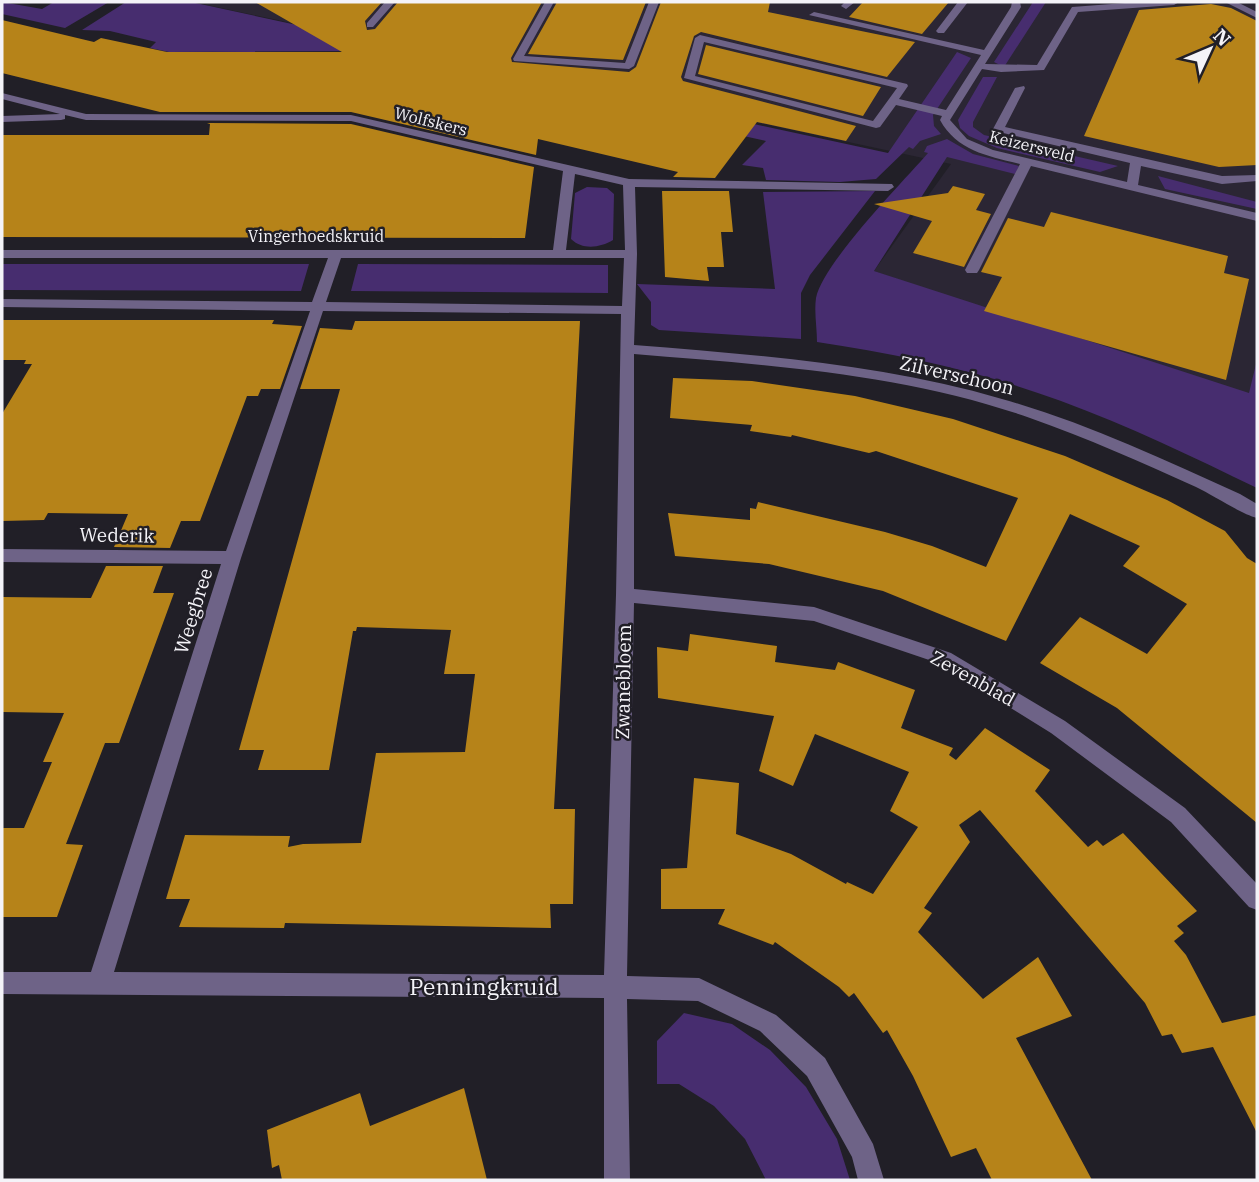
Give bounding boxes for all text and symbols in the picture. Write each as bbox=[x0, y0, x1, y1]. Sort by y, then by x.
north arrow bbox=[1175, 14, 1245, 84]
text: N bbox=[1208, 23, 1236, 51]
street label: Wolfskers bbox=[392, 102, 470, 140]
street label: Keizersveld bbox=[987, 126, 1077, 166]
street label: Vingerhoedskruid bbox=[248, 226, 385, 246]
street label: Zilverschoon bbox=[897, 350, 1017, 400]
street label: Wederik bbox=[79, 522, 155, 548]
street label: Weegbree bbox=[169, 565, 217, 657]
street label: Zwanebloem bbox=[610, 624, 636, 740]
street label: Zevenblad bbox=[926, 645, 1020, 711]
street label: Penningkruid bbox=[409, 971, 559, 1001]

